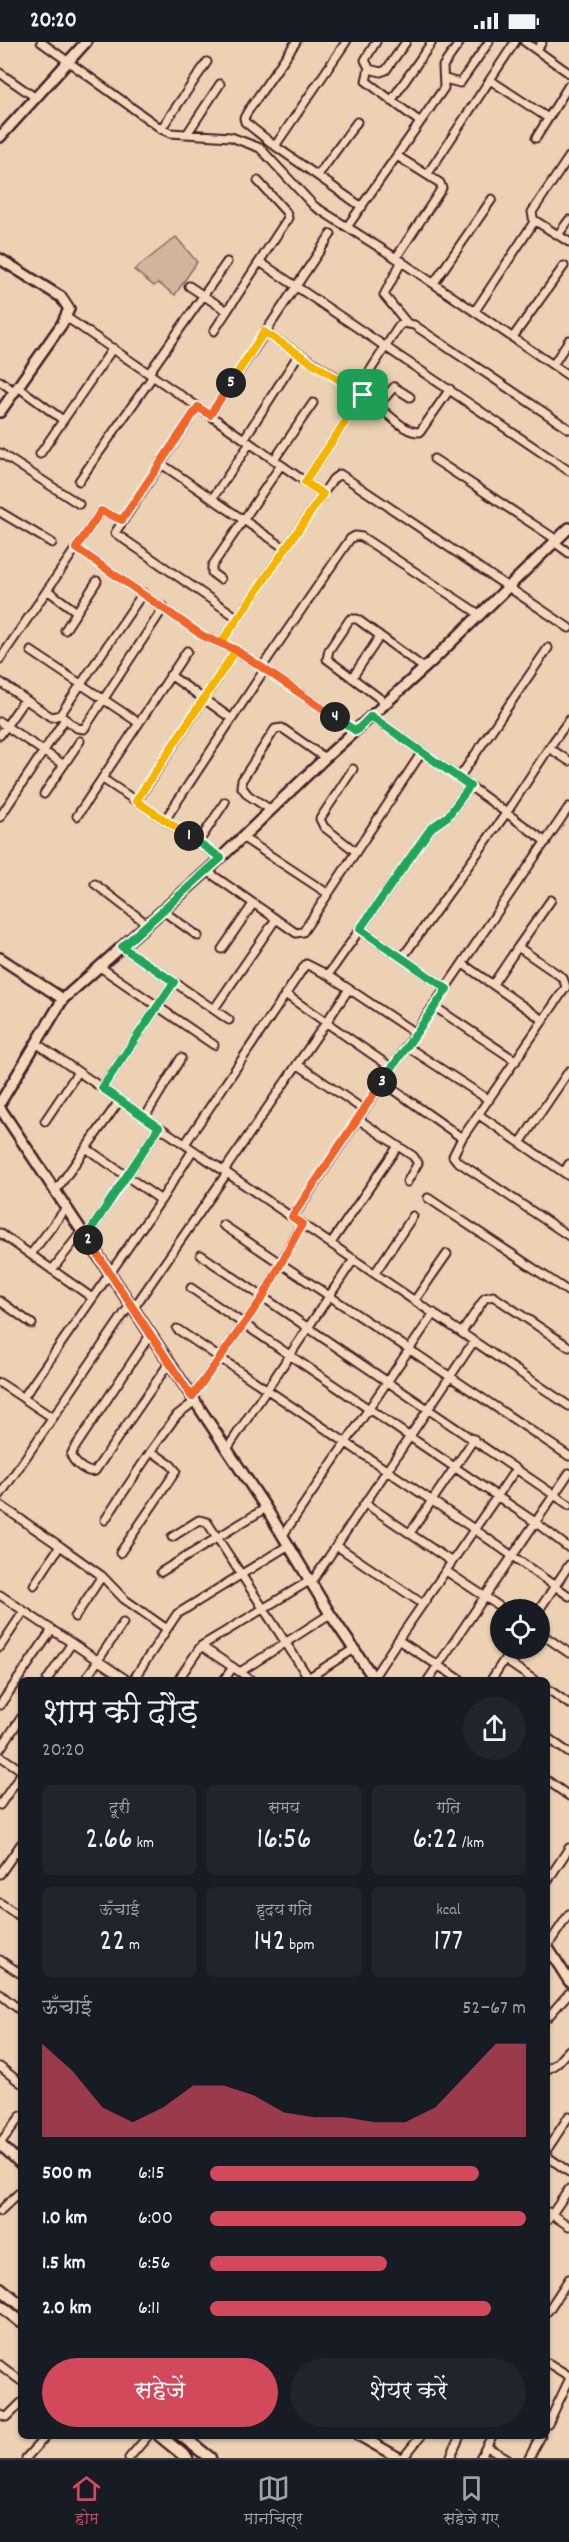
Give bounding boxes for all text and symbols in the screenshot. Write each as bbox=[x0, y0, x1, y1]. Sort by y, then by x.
text: 20:20 bbox=[30, 6, 77, 37]
pin: 5 bbox=[216, 368, 246, 398]
pin bbox=[337, 369, 388, 420]
text: 5 bbox=[227, 371, 235, 394]
icon: arrive bbox=[346, 378, 379, 411]
pin: 4 bbox=[320, 702, 350, 732]
text: 4 bbox=[332, 705, 338, 728]
pin: 1 bbox=[174, 821, 204, 851]
text: 1 bbox=[187, 824, 191, 847]
pin: 3 bbox=[367, 1067, 397, 1097]
text: 3 bbox=[378, 1070, 386, 1093]
pin: 2 bbox=[73, 1225, 103, 1255]
text: 2 bbox=[85, 1228, 92, 1251]
map controls bbox=[490, 1599, 550, 1659]
button: locate bbox=[490, 1599, 550, 1659]
text: शाम की दौड़ bbox=[42, 1691, 198, 1738]
button: share bbox=[463, 1697, 526, 1760]
text: 20:20 bbox=[42, 1737, 85, 1765]
text: दूरी bbox=[109, 1797, 130, 1820]
text: समय bbox=[268, 1797, 300, 1820]
text: गति bbox=[436, 1797, 460, 1820]
text: 2.66 bbox=[85, 1820, 133, 1863]
text: 16:56 bbox=[257, 1820, 311, 1863]
text: 6:22 bbox=[412, 1820, 458, 1863]
text: km bbox=[133, 1832, 154, 1855]
text: /km bbox=[458, 1832, 484, 1855]
text: ऊँचाई bbox=[100, 1899, 140, 1922]
text: हृदय गति bbox=[256, 1899, 312, 1922]
text: kcal bbox=[436, 1899, 460, 1922]
text: 22 bbox=[99, 1922, 125, 1965]
text: 142 bbox=[253, 1922, 286, 1965]
text: 177 bbox=[434, 1922, 463, 1965]
text: m bbox=[125, 1934, 140, 1957]
text: bpm bbox=[286, 1934, 315, 1957]
text: ऊँचाई bbox=[42, 1995, 92, 2023]
text: 52–67 m bbox=[462, 1995, 526, 2023]
text: 500 m bbox=[42, 2160, 91, 2188]
text: 6:15 bbox=[138, 2160, 165, 2188]
text: 1.0 km bbox=[42, 2205, 87, 2233]
text: 6:00 bbox=[138, 2205, 173, 2233]
text: 1.5 km bbox=[42, 2250, 85, 2278]
text: 6:56 bbox=[138, 2250, 170, 2278]
text: 2.0 km bbox=[42, 2295, 91, 2323]
text: 6:11 bbox=[138, 2295, 160, 2323]
button: सहेजें bbox=[42, 2358, 278, 2427]
button: शेयर करें bbox=[290, 2358, 526, 2427]
tab: होम bbox=[70, 2472, 103, 2531]
tab: मानचित्र bbox=[244, 2472, 303, 2531]
tab: सहेजे गए bbox=[443, 2472, 499, 2531]

